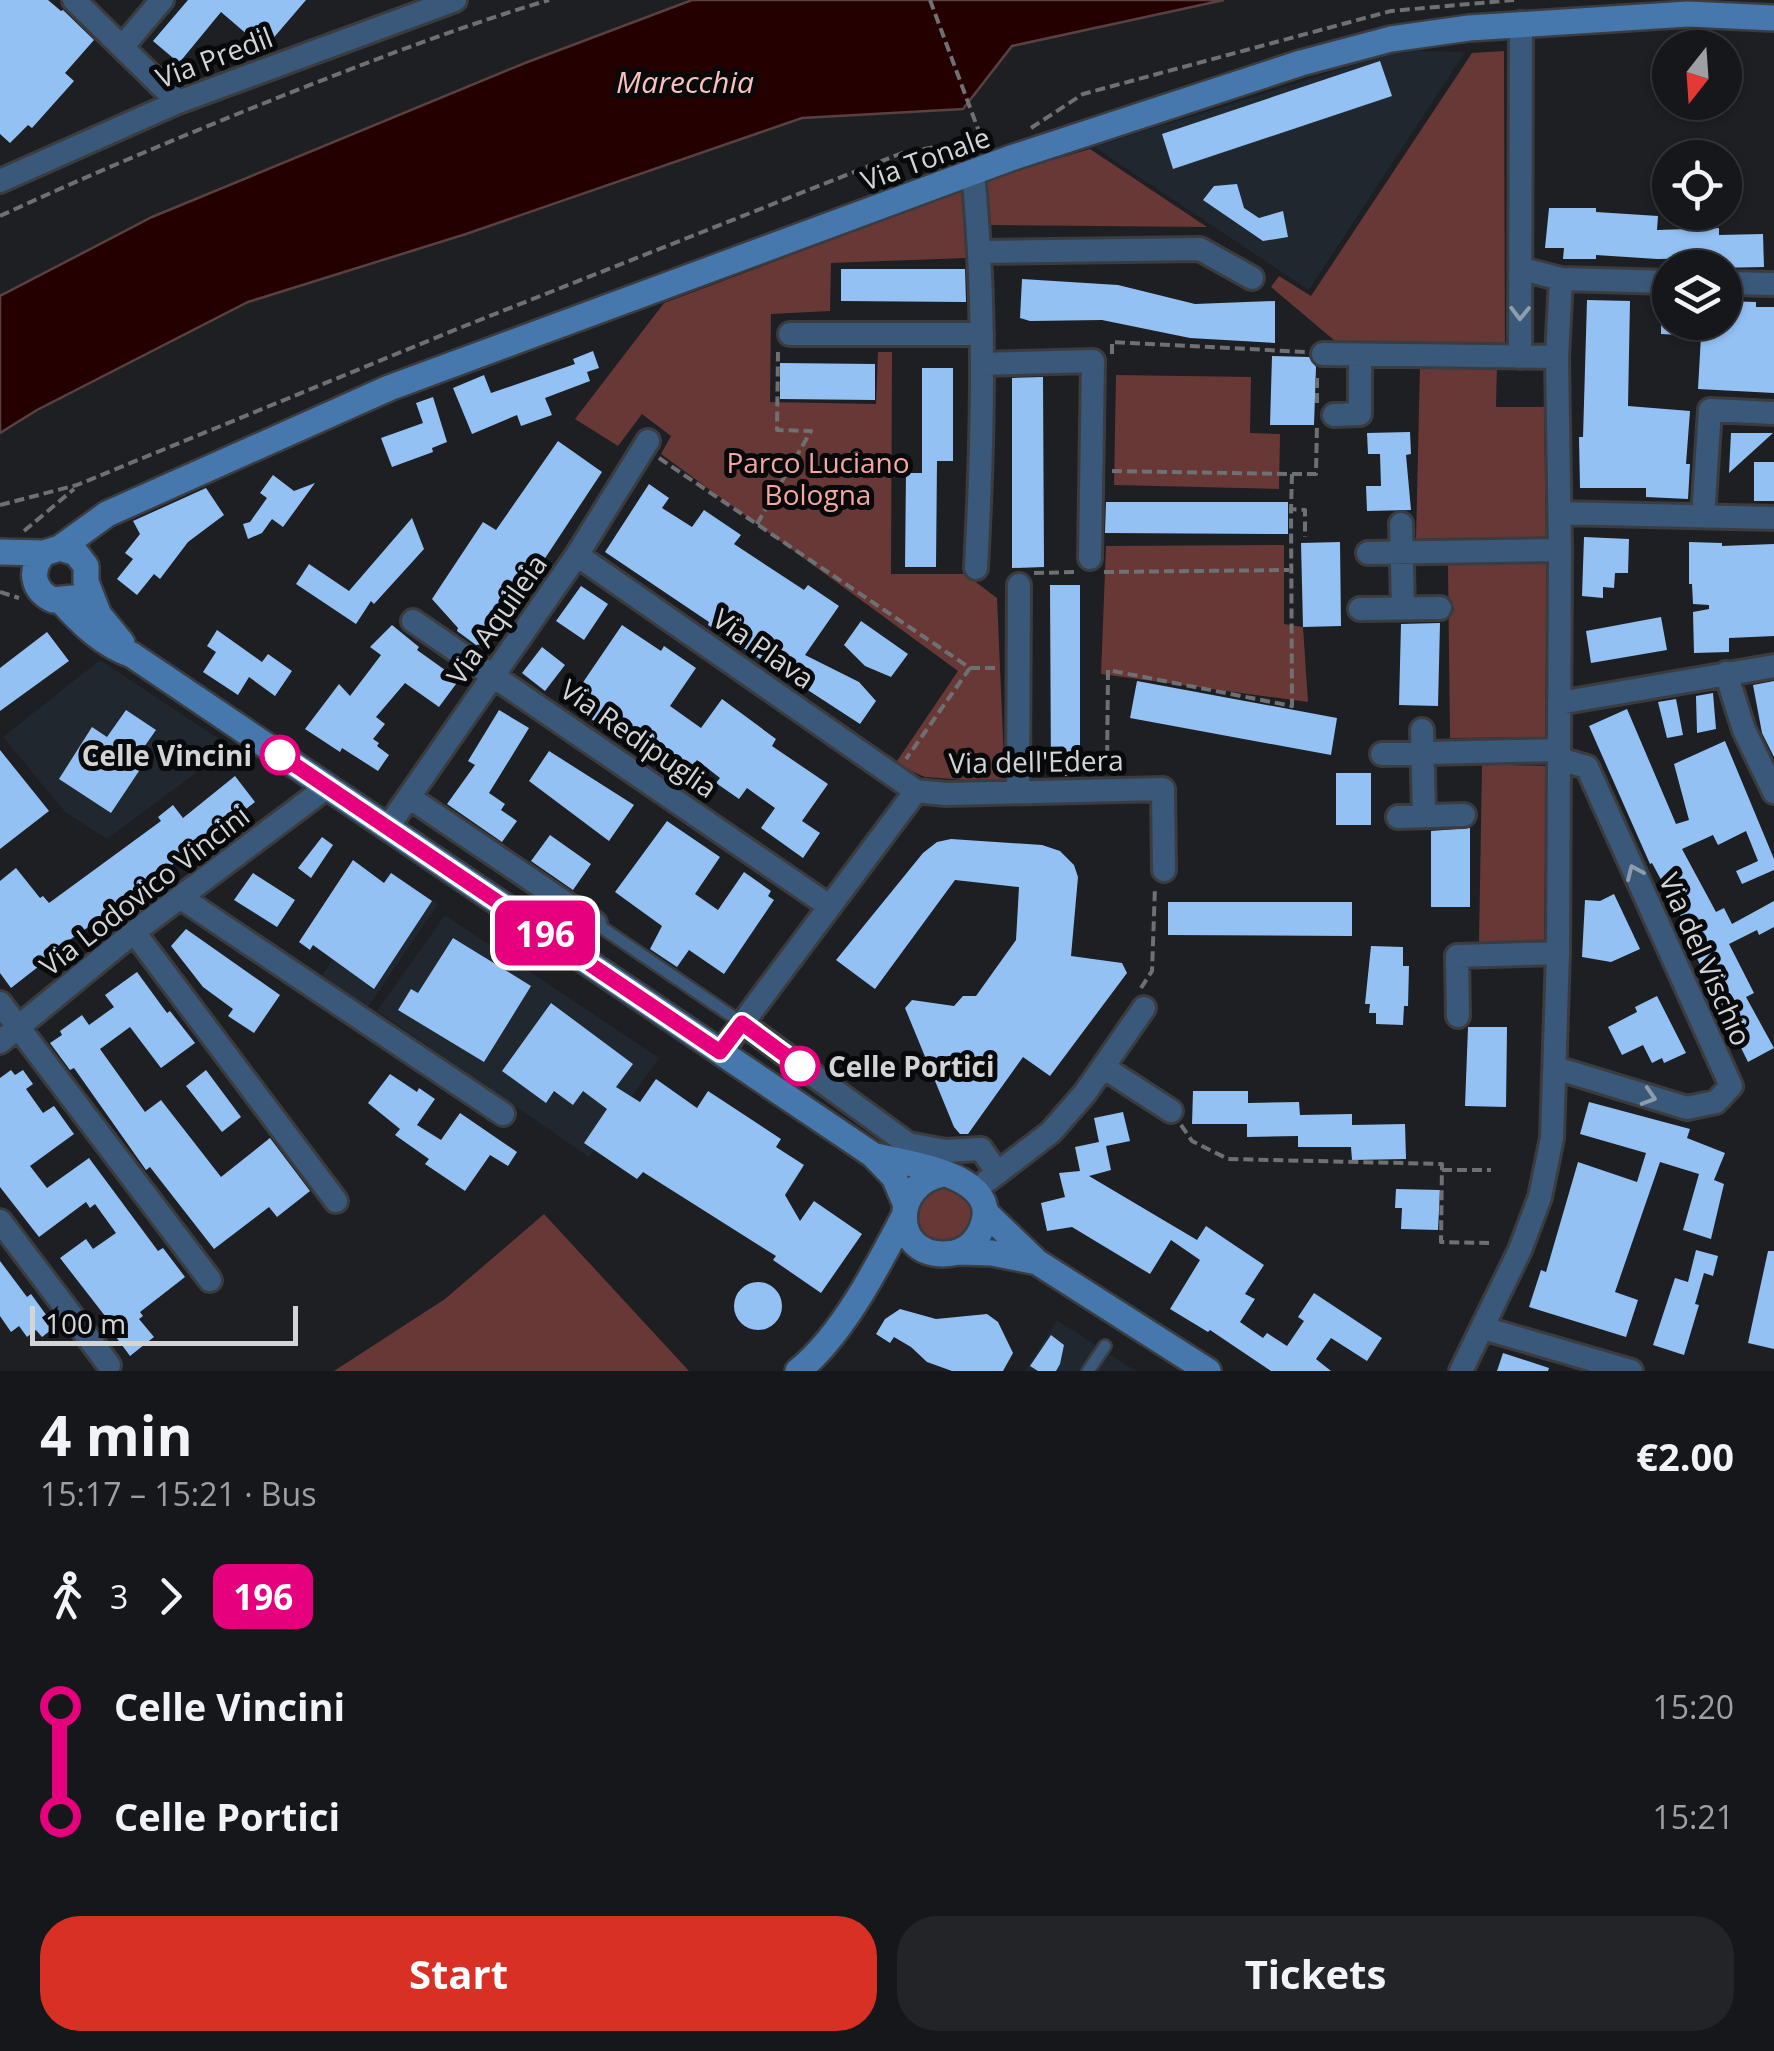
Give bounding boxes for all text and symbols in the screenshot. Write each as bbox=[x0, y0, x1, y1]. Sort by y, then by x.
street label: Via Predil bbox=[150, 17, 278, 97]
north arrow bbox=[1652, 30, 1742, 120]
map controls bbox=[1652, 30, 1742, 340]
water label: Marecchia bbox=[616, 61, 754, 102]
street label: Via Tonale bbox=[855, 117, 995, 199]
button: locate bbox=[1652, 140, 1742, 230]
button: layers bbox=[1652, 250, 1742, 340]
one-way arrow bbox=[1510, 306, 1531, 322]
park label: Parco Luciano Bologna bbox=[726, 443, 910, 513]
street label: Via Aquileia bbox=[437, 546, 555, 692]
street label: Via Plava bbox=[706, 599, 822, 697]
street label: Via Redipuglia bbox=[553, 670, 725, 806]
place label: Celle Vincini bbox=[82, 736, 252, 774]
marker: Celle Vincini bbox=[261, 736, 299, 774]
street label: Via dell'Edera bbox=[948, 740, 1124, 782]
street label: Via Lodovico Vincini bbox=[31, 796, 257, 984]
one-way arrow bbox=[1626, 864, 1646, 882]
street label: Via del Vischio bbox=[1651, 867, 1761, 1051]
line badge: 196 bbox=[488, 900, 602, 966]
text: 196 bbox=[515, 910, 575, 957]
marker: Celle Portici bbox=[781, 1047, 819, 1085]
place label: Celle Portici bbox=[828, 1047, 995, 1085]
one-way arrow bbox=[1640, 1085, 1657, 1105]
scale bar bbox=[30, 1301, 298, 1346]
text: 100 m bbox=[45, 1304, 126, 1342]
text: 4 min bbox=[40, 1397, 193, 1472]
text: €2.00 bbox=[1636, 1430, 1734, 1482]
text: 15:17 – 15:21 · Bus bbox=[40, 1472, 316, 1515]
icon: walk bbox=[40, 1569, 95, 1624]
icon: forward bbox=[143, 1569, 198, 1624]
text: 196 bbox=[233, 1573, 293, 1620]
text: 3 bbox=[110, 1575, 128, 1618]
text: Celle Vincini bbox=[114, 1680, 345, 1732]
text: 15:20 bbox=[1652, 1685, 1734, 1728]
text: Celle Portici bbox=[114, 1790, 340, 1842]
text: 15:21 bbox=[1652, 1795, 1734, 1838]
button: Start bbox=[40, 1916, 877, 2031]
button: Tickets bbox=[897, 1916, 1734, 2031]

